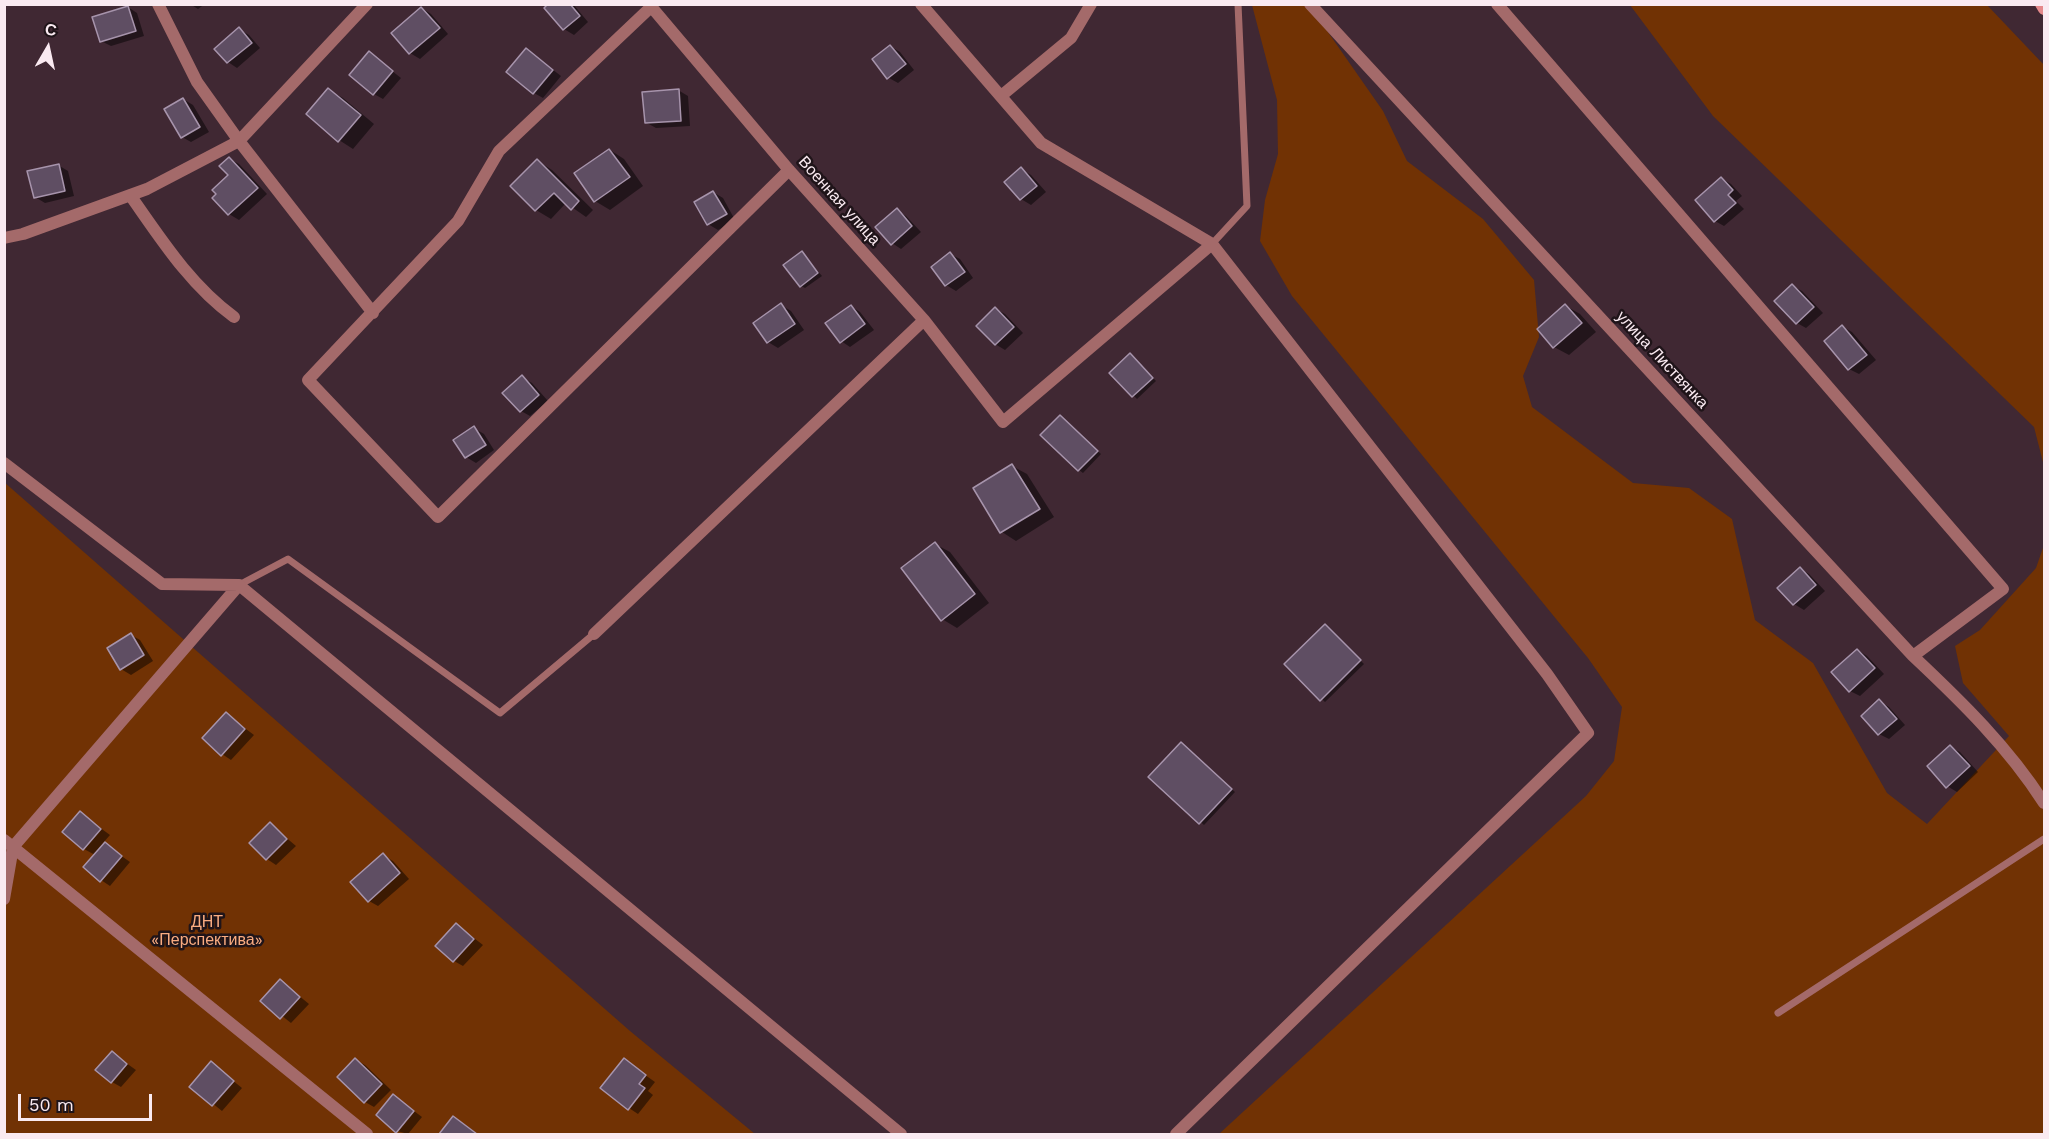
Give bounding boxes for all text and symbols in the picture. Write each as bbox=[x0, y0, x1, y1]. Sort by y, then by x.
north arrow bbox=[18, 18, 78, 78]
text: С bbox=[44, 19, 58, 40]
street label: Военная улица bbox=[794, 153, 884, 249]
street label: улица Листвянка bbox=[1612, 307, 1712, 413]
park label: ДНТ «Перспектива» bbox=[151, 912, 263, 950]
scale bar bbox=[21, 1082, 154, 1120]
text: 50 m bbox=[29, 1094, 74, 1115]

